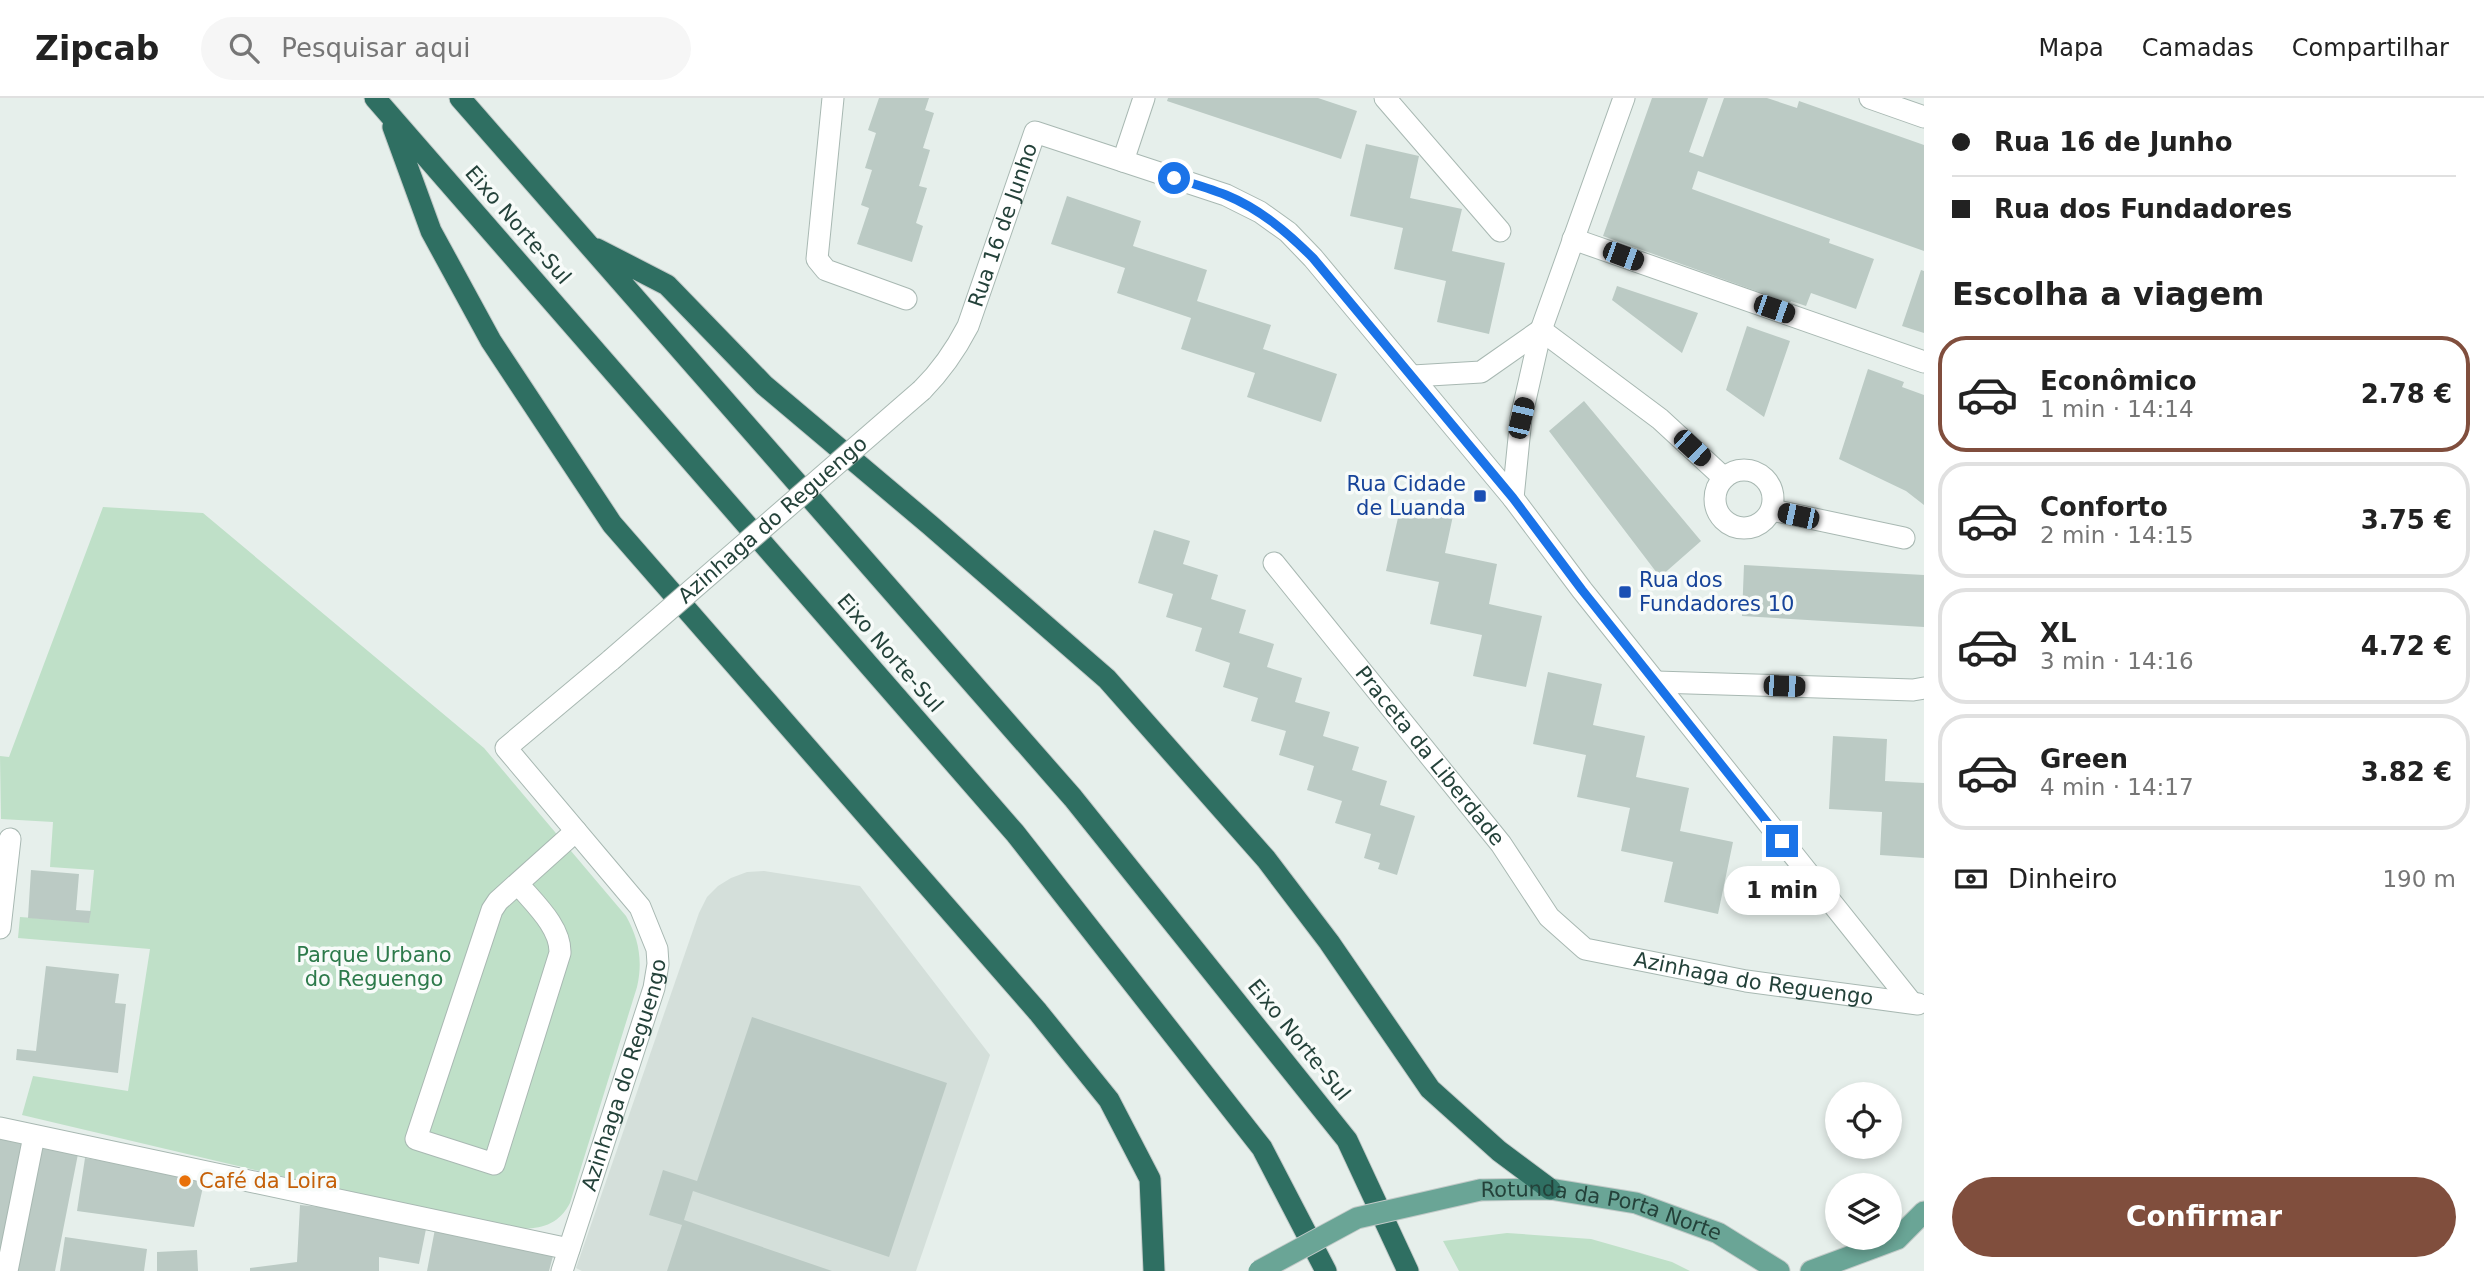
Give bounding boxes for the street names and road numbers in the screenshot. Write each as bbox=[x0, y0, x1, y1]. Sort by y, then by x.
street label: Rua 16 de Junho bbox=[963, 140, 1042, 310]
street label: Eixo Norte-Sul bbox=[460, 161, 576, 289]
street label: Azinhaga do Reguengo bbox=[673, 431, 872, 608]
street label: Eixo Norte-Sul bbox=[832, 589, 948, 717]
street label: Praceta da Liberdade bbox=[1350, 661, 1509, 850]
street label: Azinhaga do Reguengo bbox=[1632, 947, 1875, 1010]
street label: Azinhaga do Reguengo bbox=[577, 957, 671, 1194]
street label: Eixo Norte-Sul bbox=[1243, 975, 1355, 1105]
street label: Rotunda da Porta Norte bbox=[1480, 1177, 1725, 1245]

